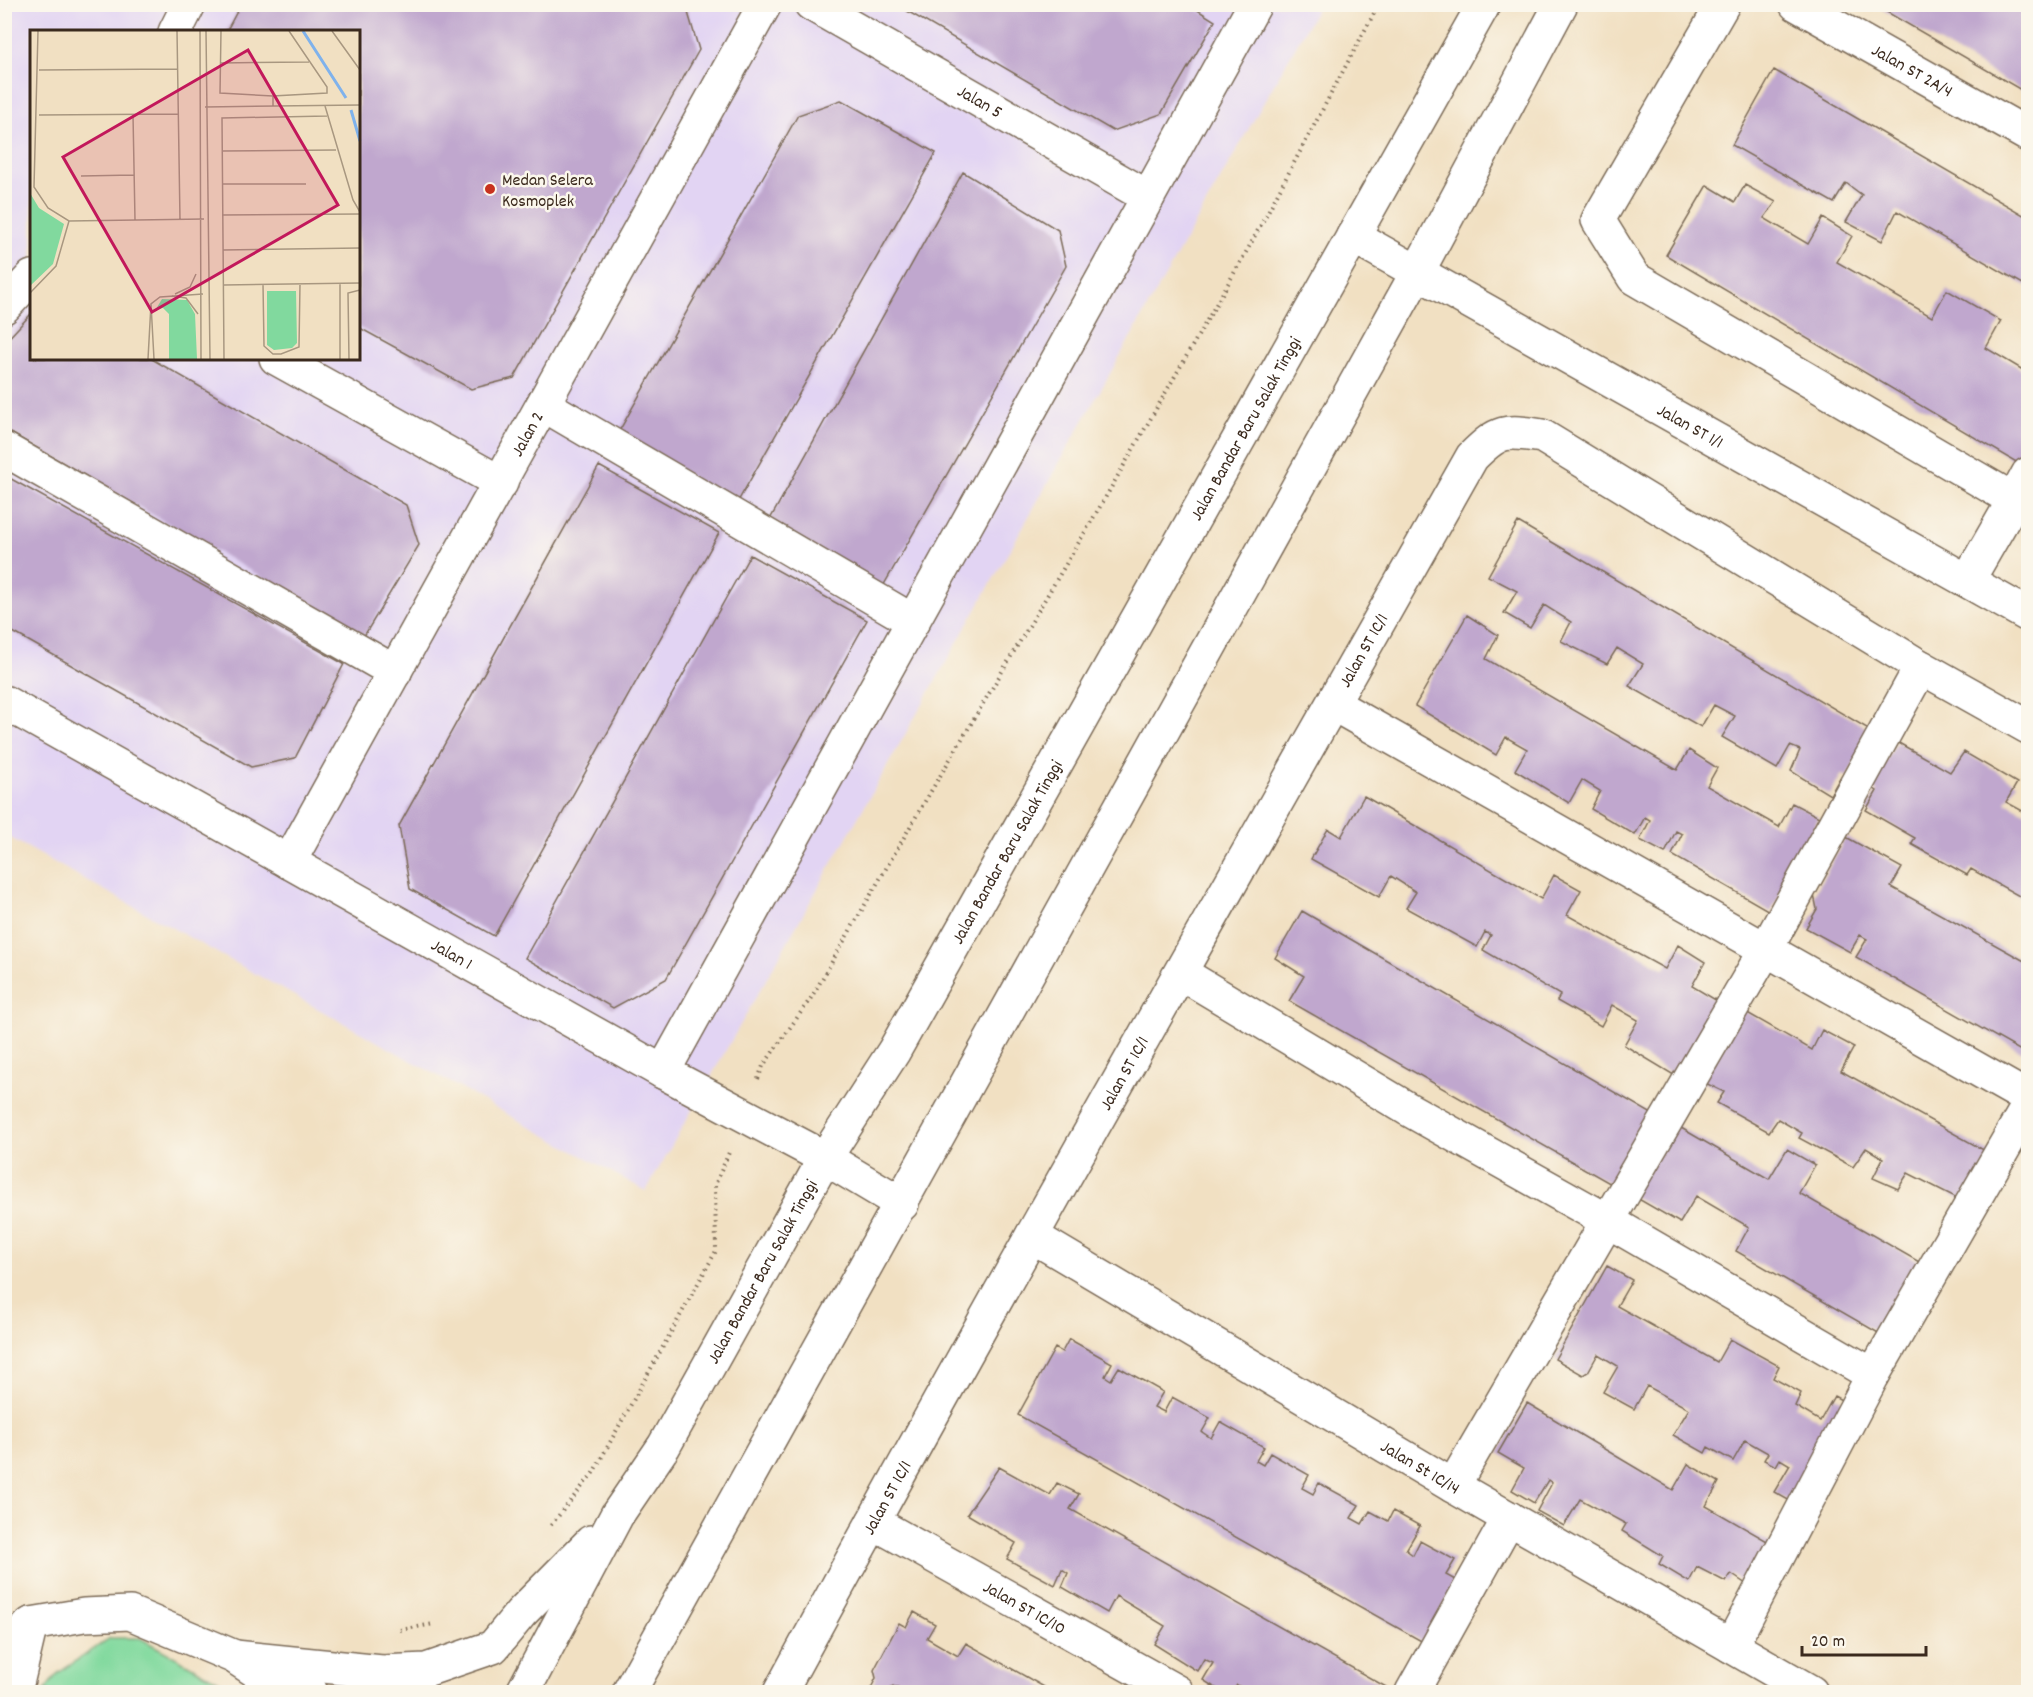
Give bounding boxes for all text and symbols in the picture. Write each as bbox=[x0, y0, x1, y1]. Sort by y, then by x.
inset map bbox=[30, 30, 360, 360]
street label: Jalan ST 2A/4 bbox=[1866, 39, 1957, 105]
street label: Jalan 5 bbox=[952, 80, 1006, 126]
place label: Medan Selera Kosmoplek bbox=[502, 169, 594, 215]
marker: Medan Selera Kosmoplek bbox=[483, 182, 497, 196]
street label: Jalan Bandar Baru Salak Tinggi bbox=[1185, 333, 1309, 526]
street label: Jalan ST 1/1 bbox=[1651, 399, 1727, 456]
street label: Jalan 2 bbox=[506, 408, 551, 462]
street label: Jalan ST 1C/1 bbox=[1334, 610, 1396, 693]
street label: Jalan Bandar Baru Salak Tinggi bbox=[947, 756, 1070, 949]
street label: Jalan 1 bbox=[426, 934, 476, 978]
street label: Jalan ST 1C/1 bbox=[1095, 1033, 1157, 1116]
street label: Jalan Bandar Baru Salak Tinggi bbox=[702, 1176, 825, 1369]
street label: Jalan St 1C/14 bbox=[1375, 1436, 1464, 1502]
street label: Jalan ST 1C/1 bbox=[858, 1457, 919, 1540]
street label: Jalan ST 1C/10 bbox=[978, 1576, 1070, 1642]
scale bar bbox=[1802, 1619, 1926, 1657]
text: 20 m bbox=[1811, 1630, 1845, 1655]

